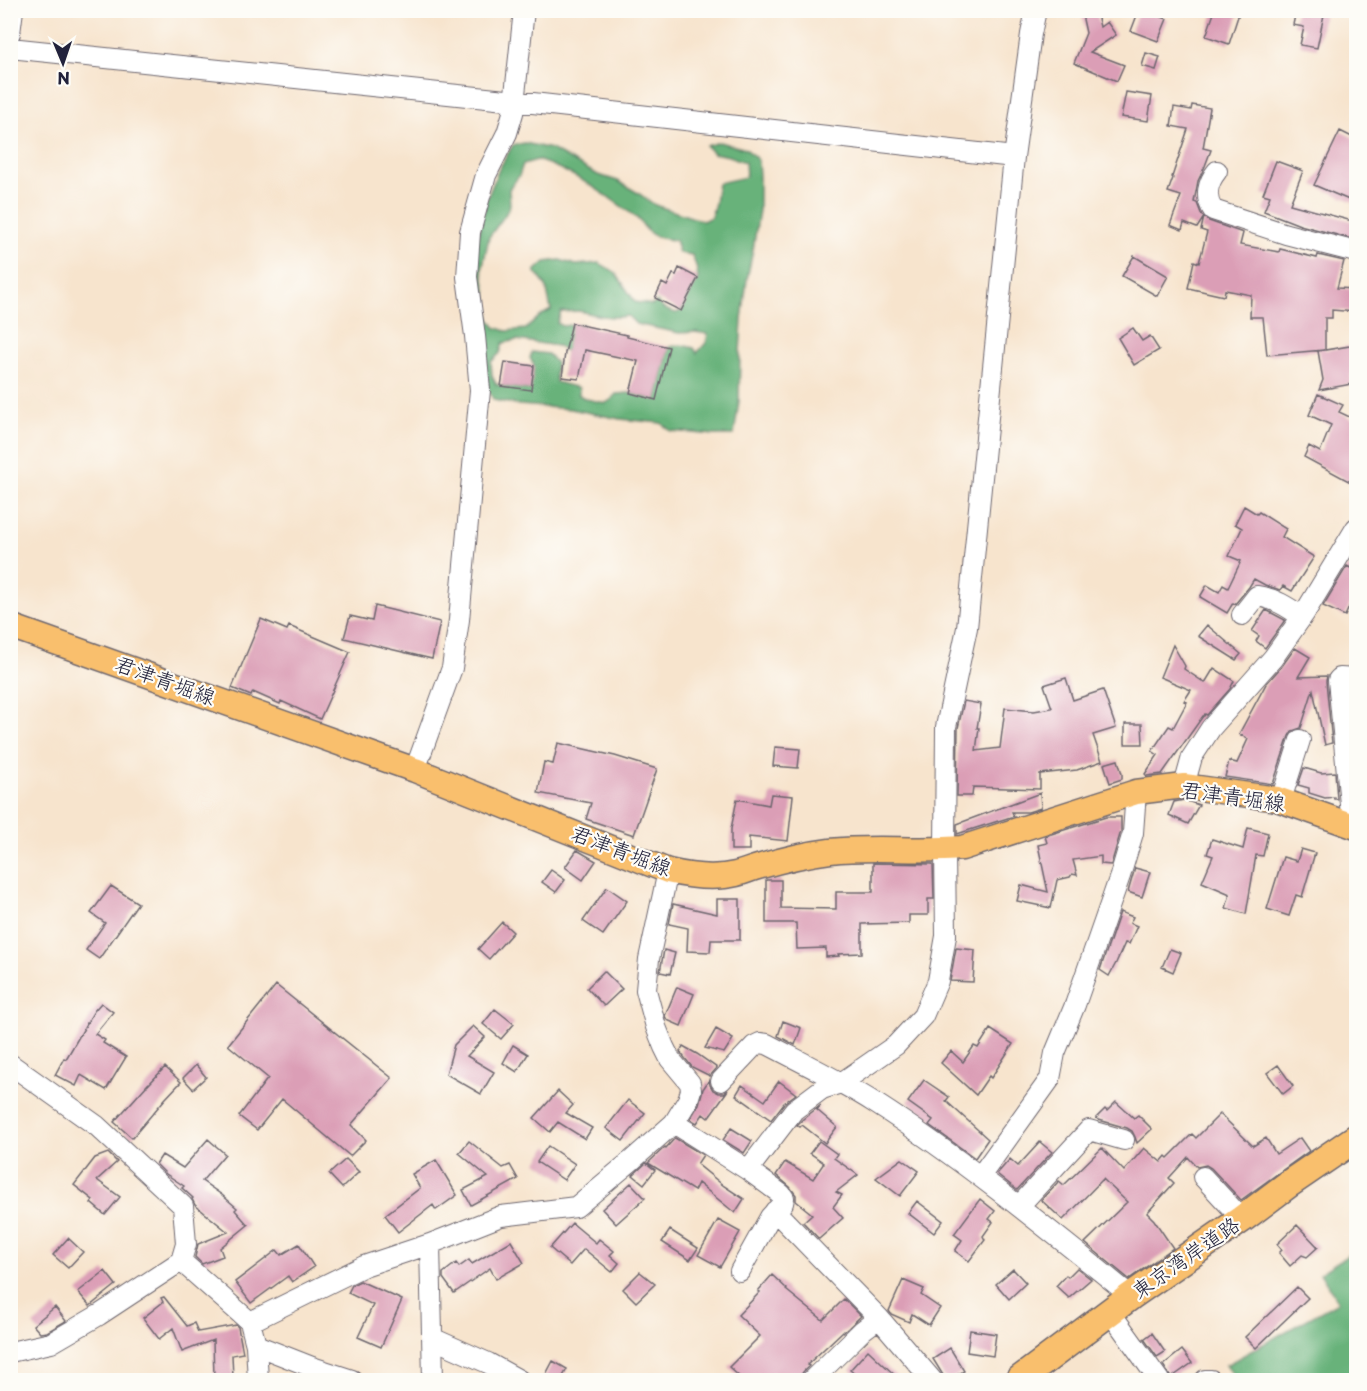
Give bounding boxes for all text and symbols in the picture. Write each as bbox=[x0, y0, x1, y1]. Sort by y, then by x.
north arrow bbox=[33, 33, 93, 93]
text: N bbox=[57, 67, 70, 91]
street label: 君津青堀線 bbox=[111, 646, 220, 712]
street label: 君津青堀線 bbox=[1179, 772, 1287, 818]
street label: 君津青堀線 bbox=[567, 815, 676, 883]
street label: 東京湾岸道路 bbox=[1124, 1207, 1246, 1306]

